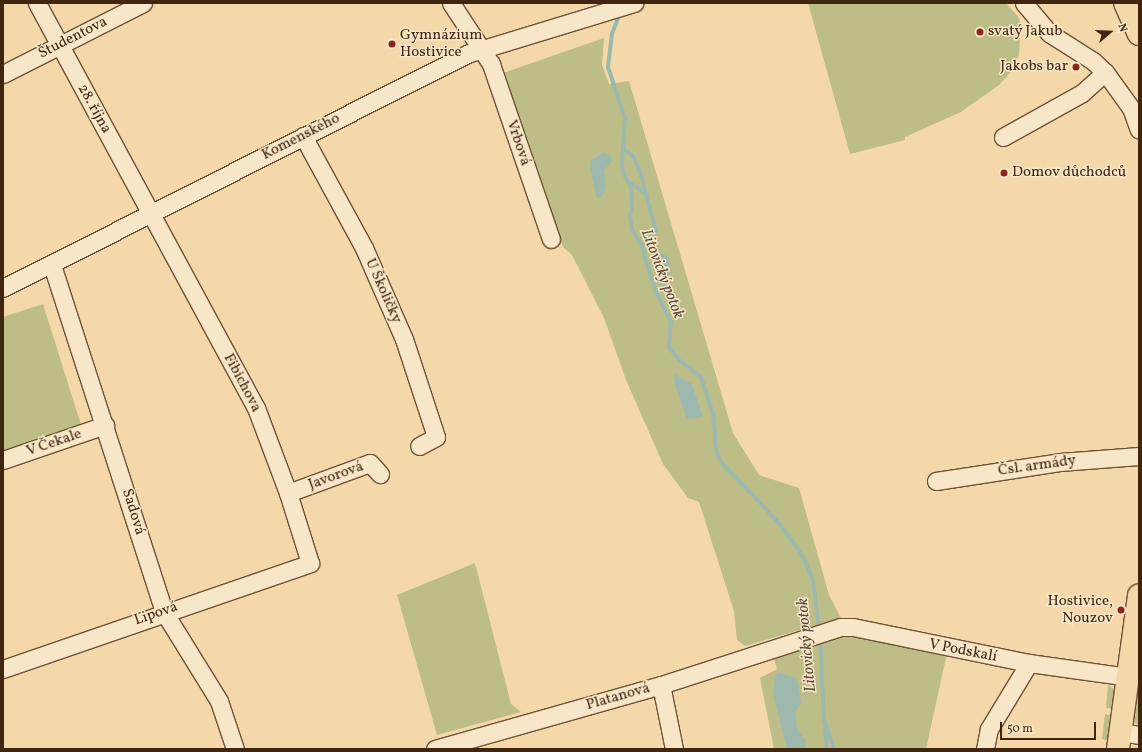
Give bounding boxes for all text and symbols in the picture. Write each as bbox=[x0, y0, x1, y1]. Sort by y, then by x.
north arrow bbox=[1090, 12, 1130, 52]
street label: Študentova bbox=[36, 13, 110, 63]
text: N bbox=[1113, 22, 1130, 34]
place label: svatý Jakub bbox=[988, 23, 1063, 41]
place label: Gymnázium Hostivice bbox=[400, 26, 483, 61]
marker: svatý Jakub bbox=[975, 27, 985, 37]
marker: Gymnázium Hostivice bbox=[387, 39, 397, 49]
place label: Jakobs bar bbox=[1000, 58, 1068, 76]
marker: Jakobs bar bbox=[1071, 62, 1081, 72]
street label: 28. října bbox=[73, 81, 115, 137]
street label: Komenského bbox=[259, 110, 343, 164]
street label: Vrbová bbox=[502, 118, 534, 168]
place label: Domov důchodců bbox=[1012, 164, 1127, 182]
marker: Domov důchodců bbox=[999, 168, 1009, 178]
water label: Litovický potok bbox=[636, 226, 688, 322]
street label: U Školičky bbox=[361, 256, 405, 326]
street label: Fibichova bbox=[219, 351, 265, 415]
street label: V Čekale bbox=[24, 425, 84, 461]
street label: Čsl. armády bbox=[997, 452, 1077, 480]
street label: Javorová bbox=[306, 458, 366, 494]
street label: Sadová bbox=[117, 487, 149, 537]
place label: Hostivice, Nouzov bbox=[1047, 592, 1113, 627]
water label: Litovický potok bbox=[793, 597, 821, 693]
street label: Lipová bbox=[132, 598, 180, 630]
marker: Hostivice, Nouzov bbox=[1116, 605, 1126, 615]
street label: V Podskalí bbox=[927, 636, 999, 666]
street label: Platanová bbox=[584, 679, 652, 715]
scale bar bbox=[1002, 714, 1098, 740]
text: 50 m bbox=[1007, 721, 1033, 737]

